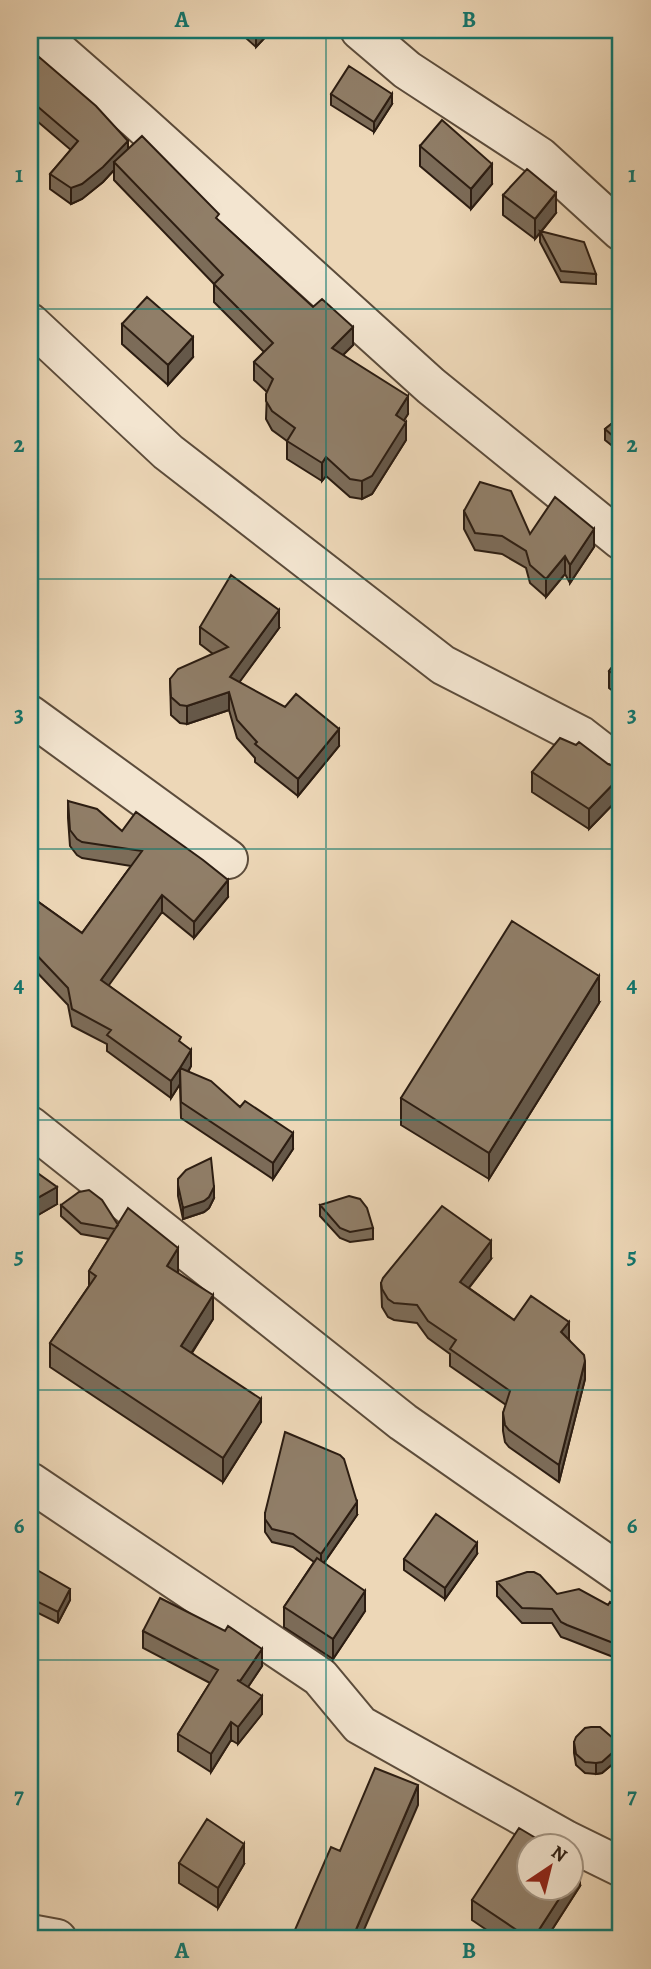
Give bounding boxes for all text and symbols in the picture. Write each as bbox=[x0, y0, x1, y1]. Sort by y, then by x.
text: A bbox=[174, 4, 190, 35]
text: B bbox=[462, 4, 476, 35]
text: 1 bbox=[15, 159, 23, 190]
text: 1 bbox=[628, 159, 636, 190]
text: 2 bbox=[13, 429, 25, 460]
text: 2 bbox=[626, 429, 638, 460]
text: 3 bbox=[14, 699, 24, 730]
text: 3 bbox=[627, 699, 637, 730]
text: 4 bbox=[14, 969, 25, 1000]
text: 4 bbox=[627, 969, 638, 1000]
text: 5 bbox=[14, 1240, 24, 1271]
text: 5 bbox=[627, 1240, 637, 1271]
text: 6 bbox=[14, 1510, 25, 1541]
text: 6 bbox=[627, 1510, 638, 1541]
text: 7 bbox=[14, 1780, 24, 1811]
text: 7 bbox=[627, 1780, 637, 1811]
north arrow bbox=[514, 1832, 584, 1902]
text: N bbox=[546, 1839, 572, 1869]
text: A bbox=[174, 1935, 190, 1966]
text: B bbox=[462, 1935, 476, 1966]

